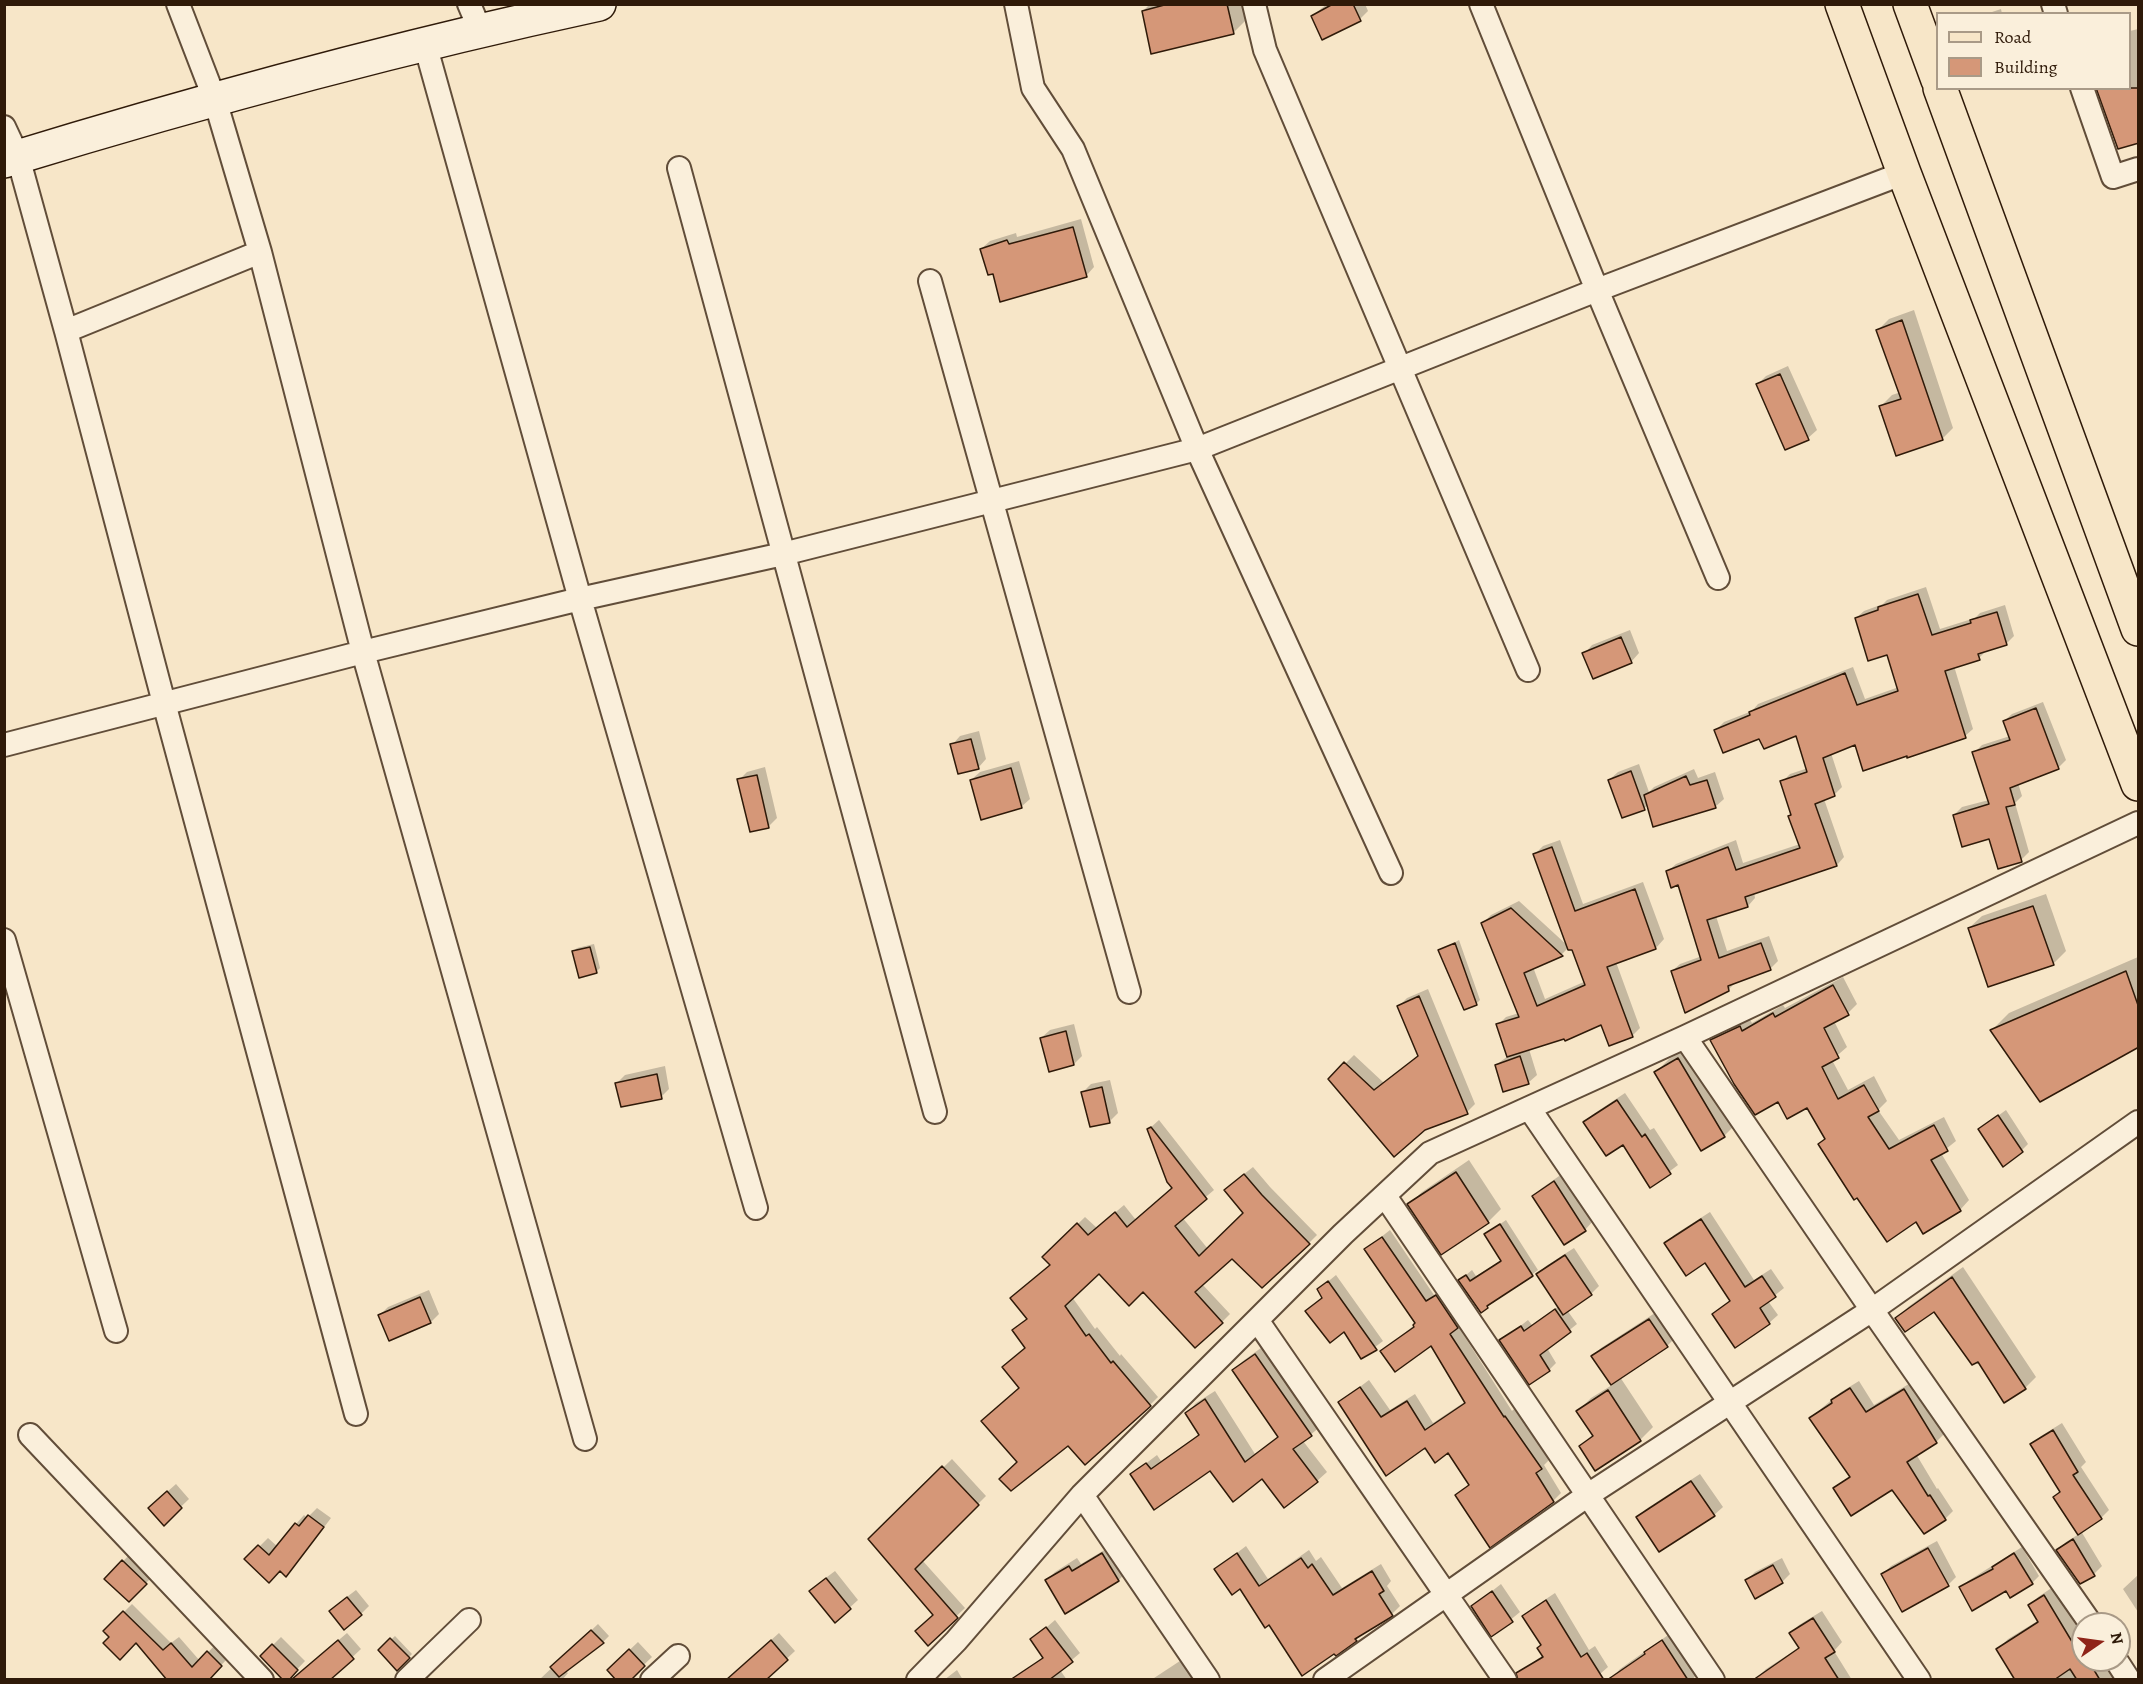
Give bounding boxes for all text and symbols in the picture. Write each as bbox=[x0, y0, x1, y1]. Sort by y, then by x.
legend bbox=[1936, 12, 2131, 90]
text: Road bbox=[1994, 25, 2031, 49]
text: Building bbox=[1994, 55, 2058, 79]
north arrow bbox=[2071, 1612, 2131, 1672]
text: N bbox=[2105, 1630, 2129, 1647]

